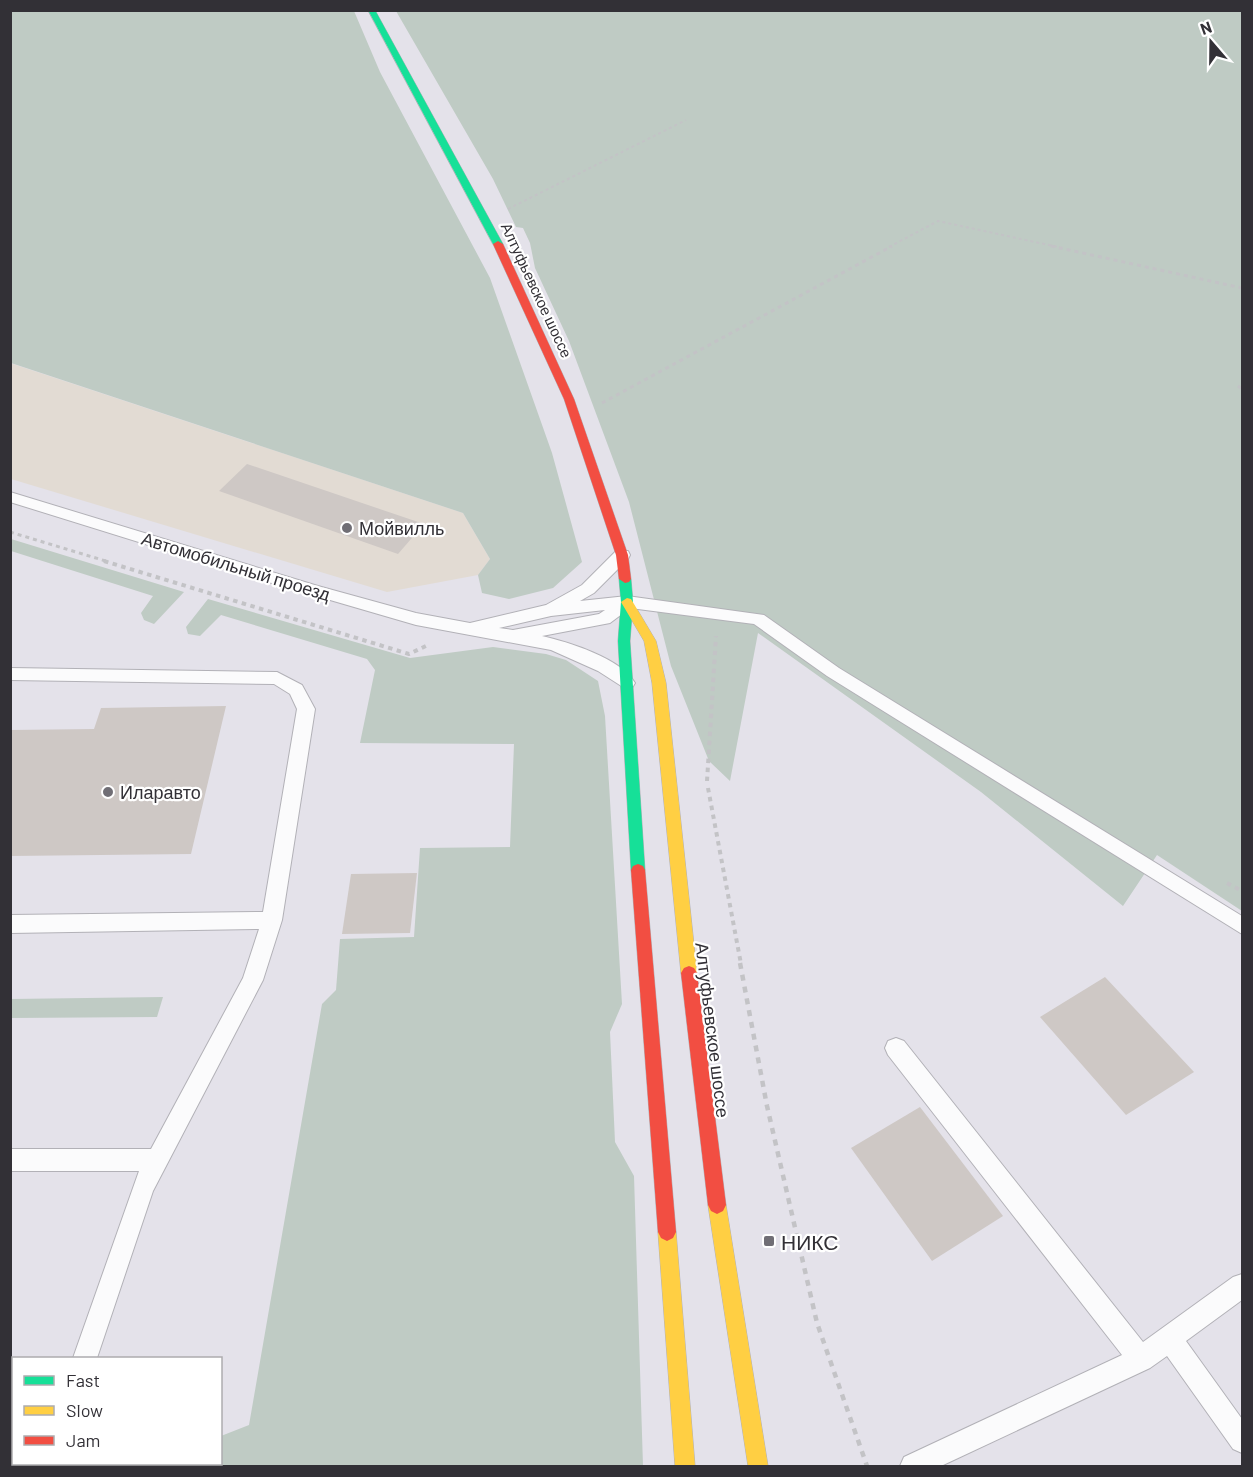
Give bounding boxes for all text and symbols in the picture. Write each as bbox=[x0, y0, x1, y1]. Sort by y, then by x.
north arrow bbox=[1181, 12, 1241, 72]
text: N bbox=[1197, 17, 1214, 38]
street label: Алтуфьевское шоссе bbox=[498, 220, 576, 360]
place label: Мойвилль bbox=[359, 517, 444, 539]
marker: Мойвилль bbox=[340, 521, 354, 535]
street label: Автомобильный проезд bbox=[139, 527, 333, 605]
place label: Иларавто bbox=[120, 781, 201, 803]
marker: Иларавто bbox=[101, 785, 115, 799]
street label: Алтуфьевское шоссе bbox=[691, 941, 735, 1119]
place label: НИКС bbox=[781, 1229, 838, 1254]
marker: НИКС bbox=[762, 1234, 776, 1248]
legend bbox=[12, 1357, 222, 1465]
text: Fast bbox=[66, 1369, 100, 1391]
text: Slow bbox=[66, 1399, 103, 1421]
text: Jam bbox=[66, 1429, 100, 1451]

